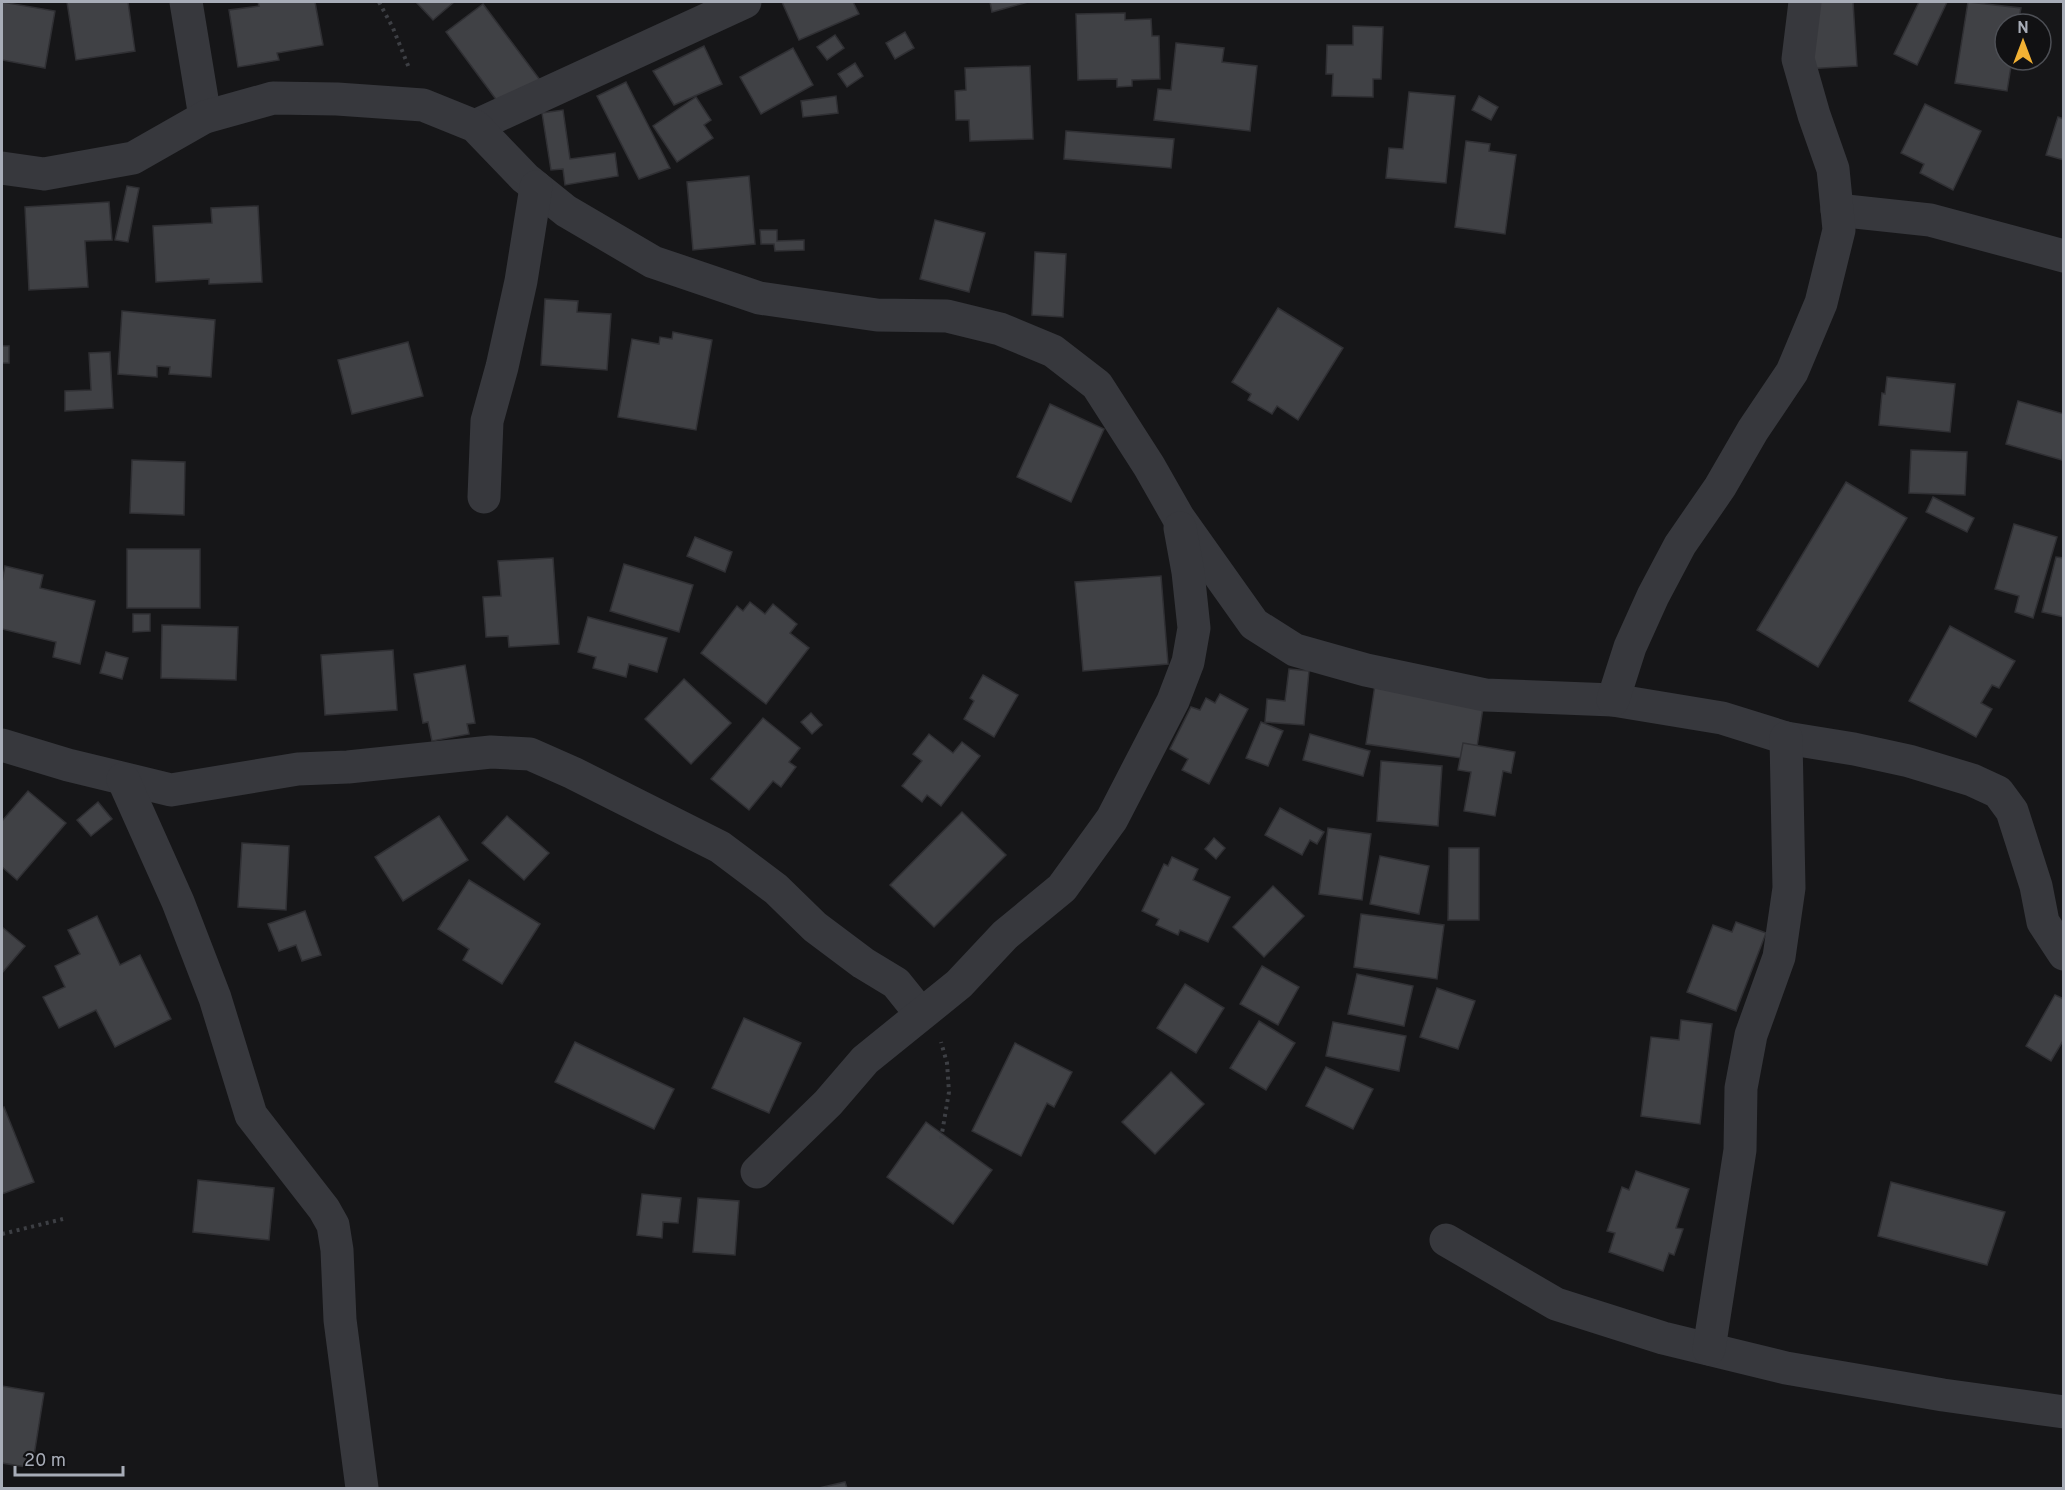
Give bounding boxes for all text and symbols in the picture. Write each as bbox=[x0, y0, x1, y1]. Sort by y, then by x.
north arrow bbox=[1993, 12, 2053, 72]
text: N bbox=[2017, 19, 2029, 39]
scale bar bbox=[15, 1439, 123, 1477]
text: 20 m bbox=[24, 1450, 66, 1473]

